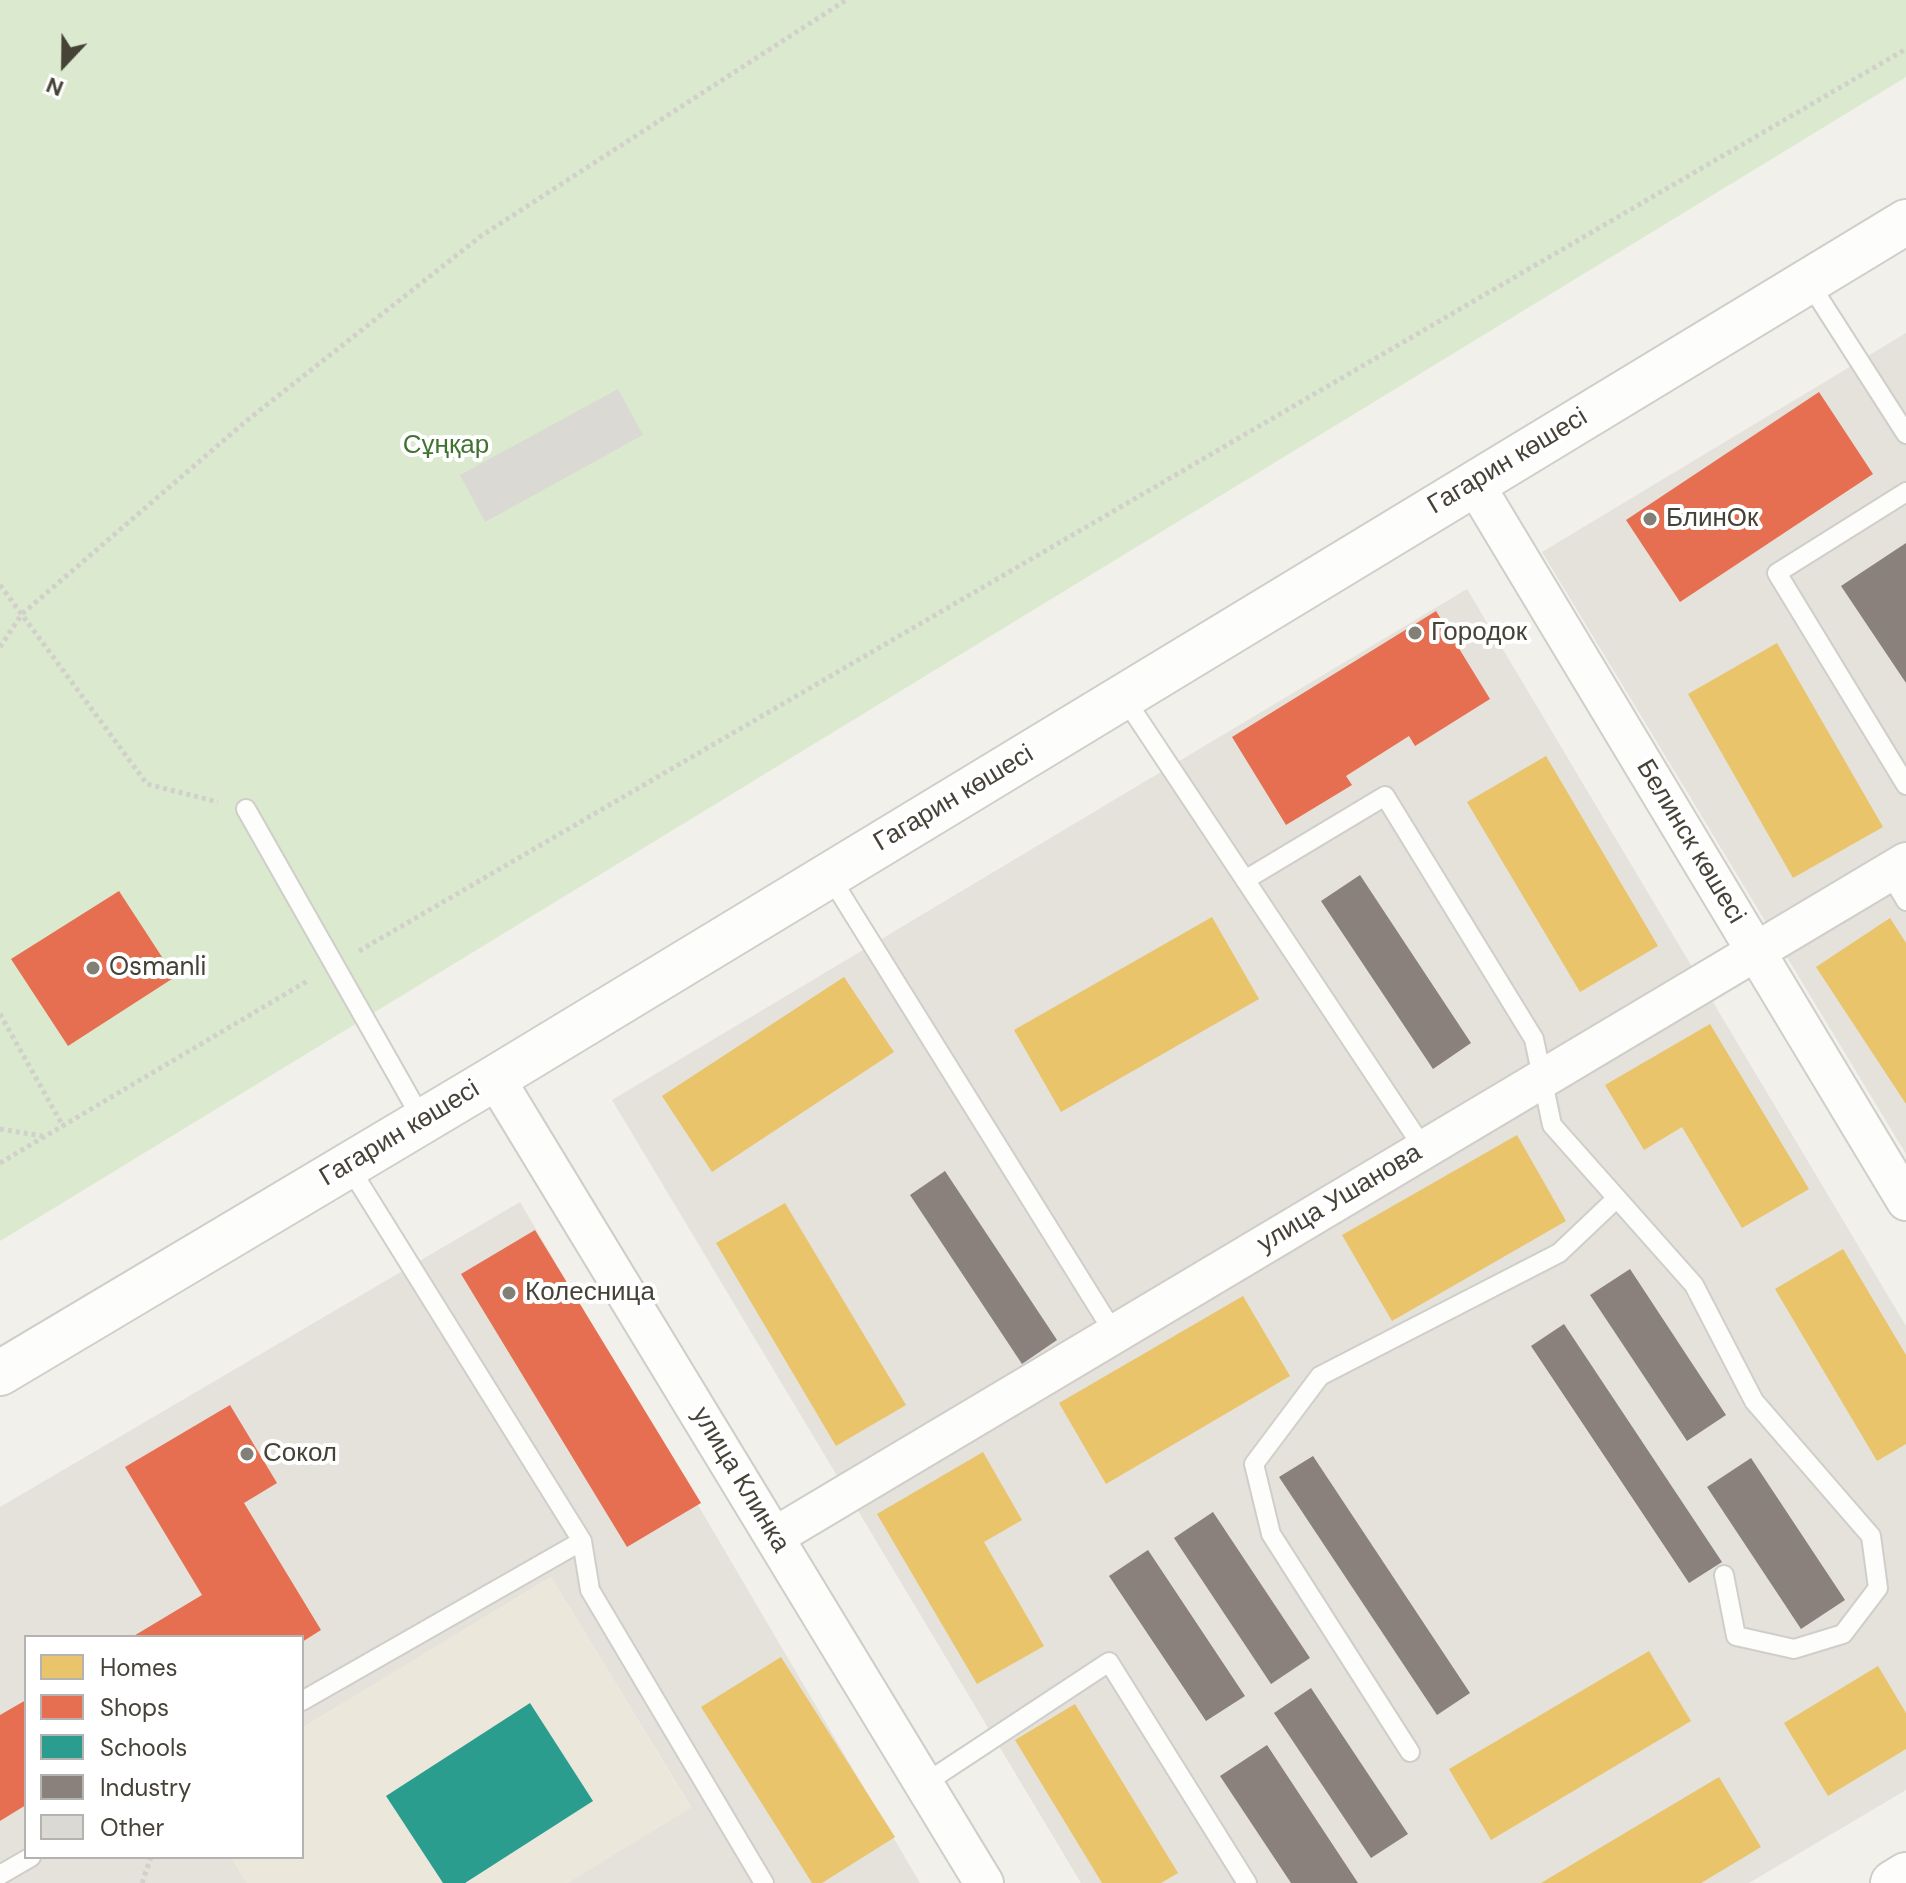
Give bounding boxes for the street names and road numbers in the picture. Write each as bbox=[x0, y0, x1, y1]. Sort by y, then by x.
street label: Гагарин көшесі bbox=[1423, 402, 1593, 522]
street label: Гагарин көшесі bbox=[869, 739, 1039, 859]
street label: Белинск көшесі bbox=[1629, 754, 1751, 930]
street label: Гагарин көшесі bbox=[315, 1074, 485, 1194]
street label: улица Ушанова bbox=[1252, 1138, 1428, 1260]
street label: улица Клинка bbox=[684, 1402, 796, 1558]

